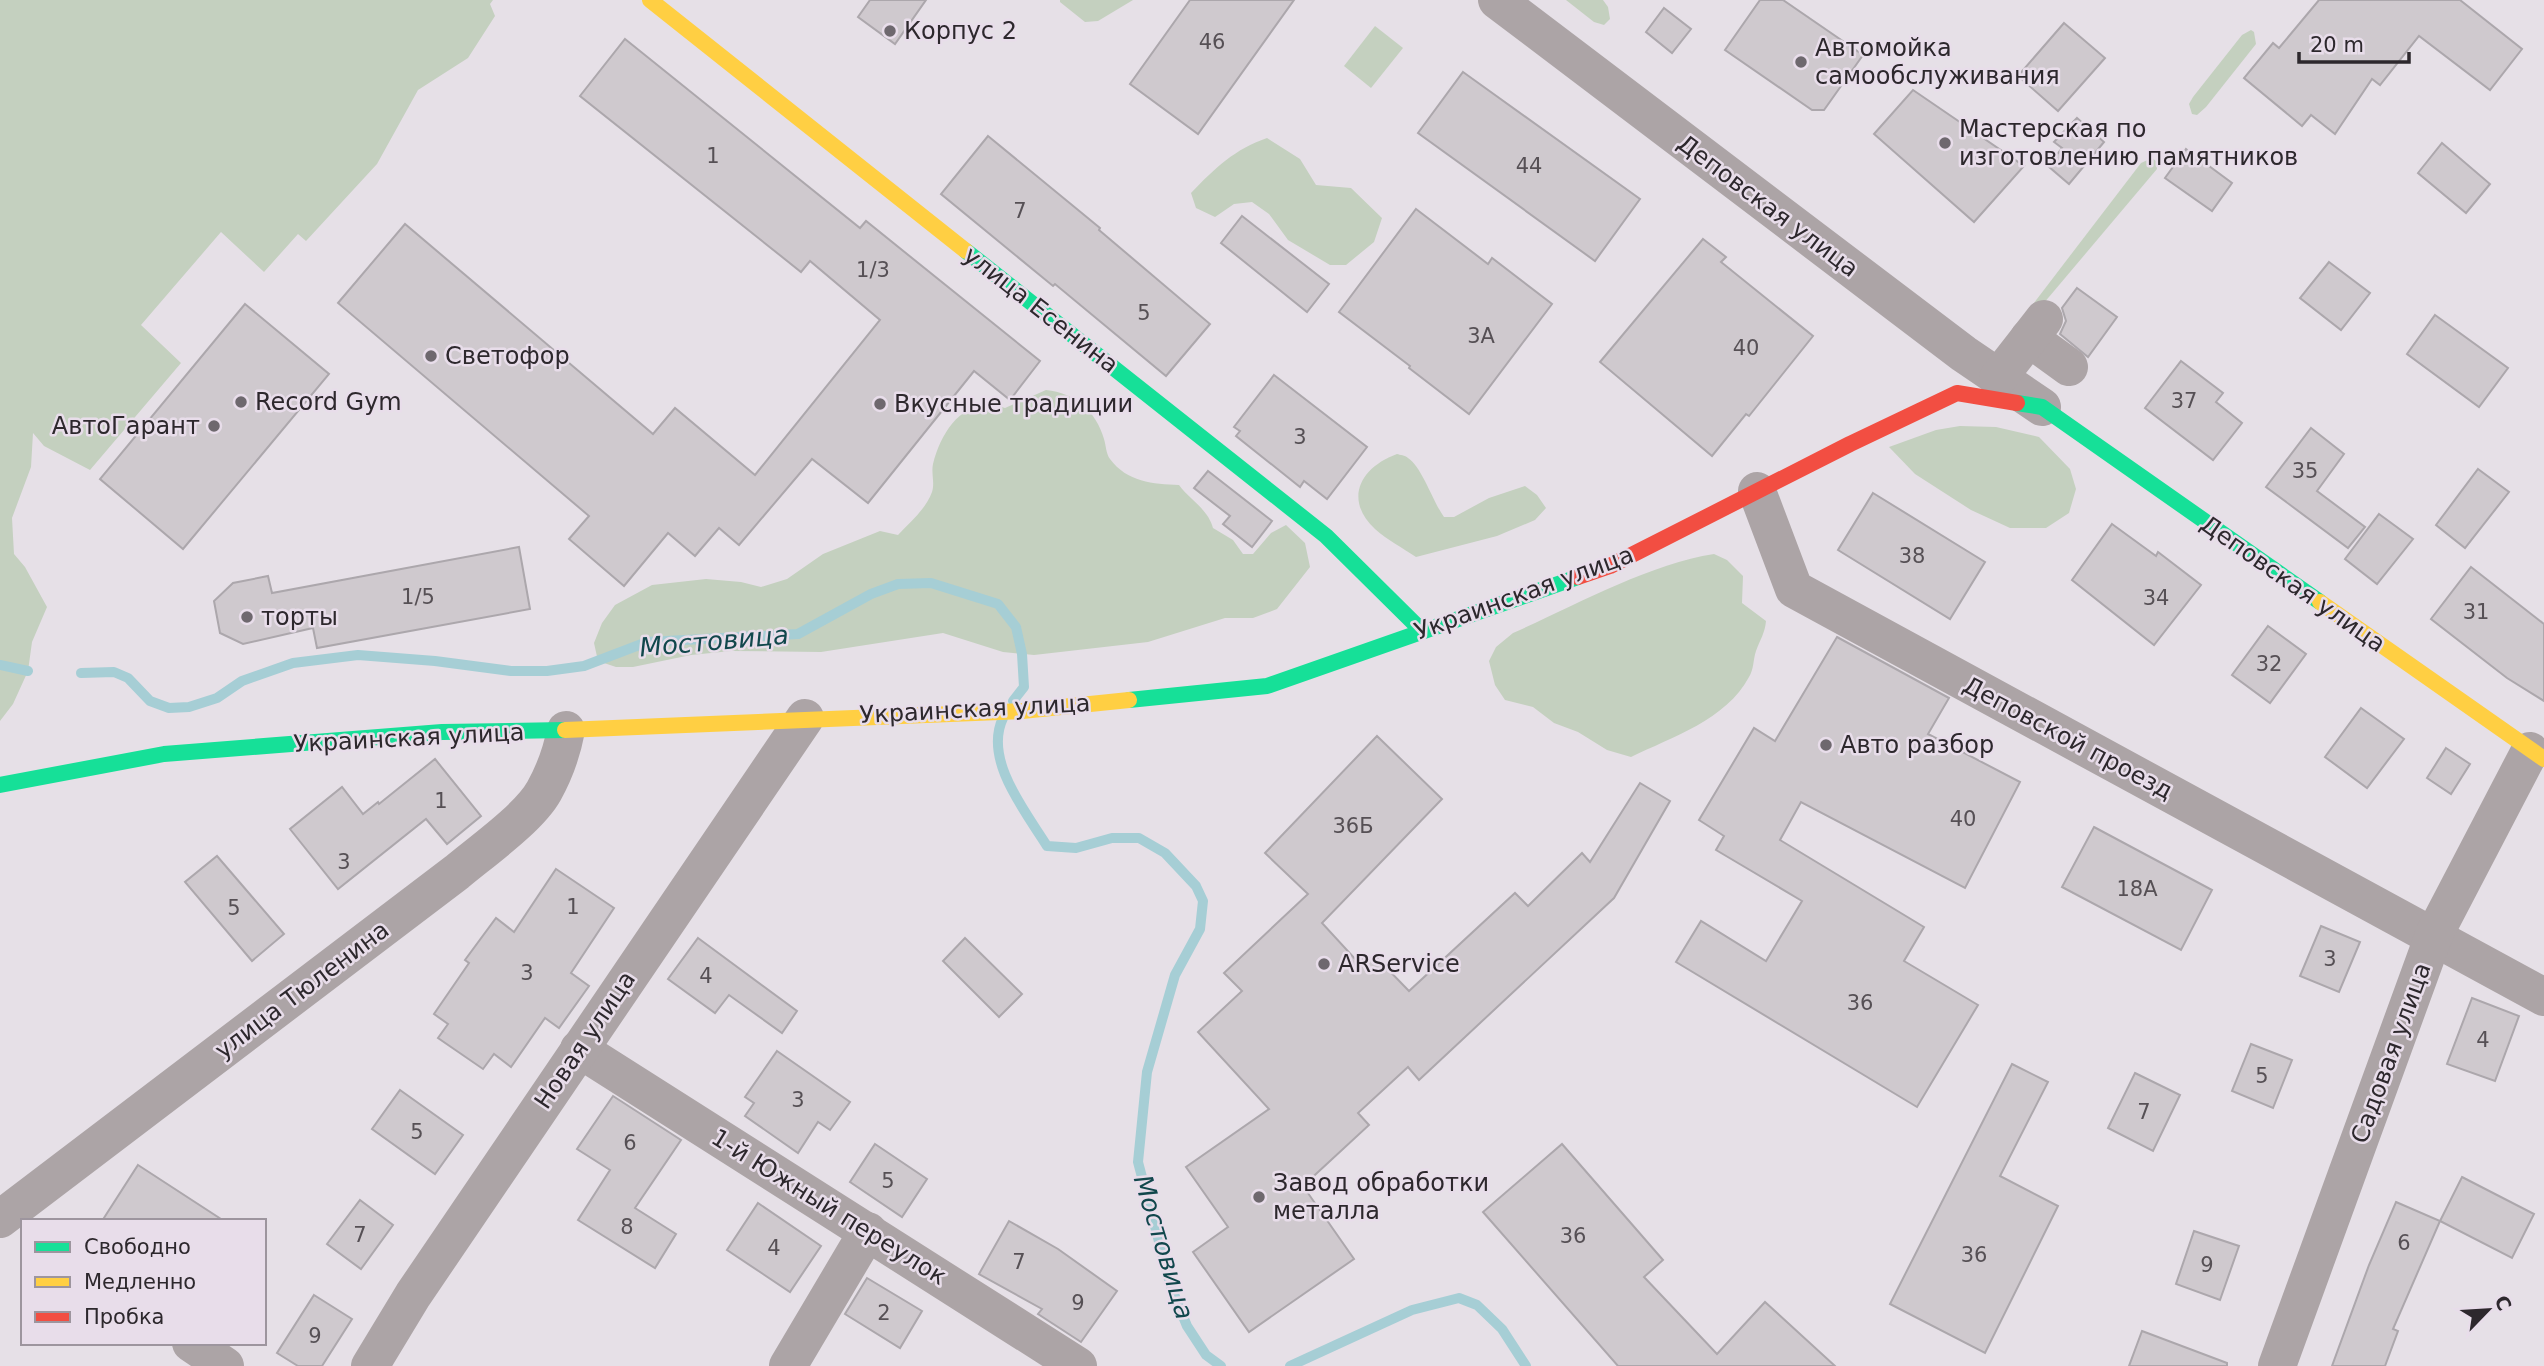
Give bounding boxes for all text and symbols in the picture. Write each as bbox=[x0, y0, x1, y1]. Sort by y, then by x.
place label: Корпус 2 bbox=[904, 17, 1017, 45]
scale bar bbox=[2299, 21, 2409, 65]
marker: Корпус 2 bbox=[882, 23, 898, 39]
house number: 46 bbox=[1199, 30, 1225, 54]
text: 20 m bbox=[2310, 33, 2364, 57]
place label: Автомойка самообслуживания bbox=[1815, 34, 2060, 90]
marker: Автомойка самообслуживания bbox=[1793, 54, 1809, 70]
place label: Мастерская по изготовлению памятников bbox=[1959, 115, 2298, 171]
street label: Деповская улица bbox=[1672, 129, 1864, 283]
marker: Мастерская по изготовлению памятников bbox=[1937, 135, 1953, 151]
house number: 1 bbox=[706, 144, 720, 168]
house number: 44 bbox=[1516, 154, 1542, 178]
house number: 7 bbox=[1013, 199, 1027, 223]
street label: улица Есенина bbox=[958, 241, 1124, 379]
house number: 1/3 bbox=[856, 258, 890, 282]
house number: 5 bbox=[1137, 301, 1151, 325]
house number: 3А bbox=[1467, 324, 1495, 348]
house number: 40 bbox=[1733, 336, 1759, 360]
place label: Светофор bbox=[445, 342, 570, 370]
marker: Светофор bbox=[423, 348, 439, 364]
place label: Record Gym bbox=[255, 388, 402, 416]
house number: 37 bbox=[2171, 389, 2197, 413]
place label: Вкусные традиции bbox=[894, 390, 1133, 418]
marker: Record Gym bbox=[233, 394, 249, 410]
marker: Вкусные традиции bbox=[872, 396, 888, 412]
place label: АвтоГарант bbox=[52, 412, 200, 440]
marker: АвтоГарант bbox=[206, 418, 222, 434]
house number: 3 bbox=[1293, 425, 1307, 449]
house number: 35 bbox=[2292, 459, 2318, 483]
street label: Деповская улица bbox=[2195, 510, 2391, 658]
street label: Украинская улица bbox=[1411, 540, 1637, 646]
house number: 38 bbox=[1899, 544, 1925, 568]
house number: 1/5 bbox=[401, 585, 435, 609]
house number: 34 bbox=[2143, 586, 2169, 610]
house number: 31 bbox=[2463, 600, 2489, 624]
place label: торты bbox=[261, 603, 338, 631]
marker: торты bbox=[239, 609, 255, 625]
water label: Мостовица bbox=[638, 620, 790, 662]
house number: 32 bbox=[2256, 652, 2282, 676]
street label: Деповской проезд bbox=[1958, 671, 2178, 805]
street label: Украинская улица bbox=[859, 689, 1091, 729]
street label: Украинская улица bbox=[293, 718, 525, 758]
place label: Авто разбор bbox=[1840, 731, 1994, 759]
marker: Авто разбор bbox=[1818, 737, 1834, 753]
house number: 1 bbox=[434, 789, 448, 813]
house number: 40 bbox=[1950, 807, 1976, 831]
house number: 36Б bbox=[1332, 814, 1374, 838]
house number: 3 bbox=[337, 850, 351, 874]
house number: 18А bbox=[2116, 877, 2158, 901]
house number: 1 bbox=[566, 895, 580, 919]
house number: 5 bbox=[227, 896, 241, 920]
street label: улица Тюленина bbox=[210, 915, 394, 1065]
house number: 3 bbox=[2323, 947, 2337, 971]
place label: ARService bbox=[1338, 950, 1460, 978]
marker: ARService bbox=[1316, 956, 1332, 972]
street label: Садовая улица bbox=[2345, 959, 2437, 1147]
house number: 3 bbox=[520, 961, 534, 985]
house number: 4 bbox=[699, 964, 713, 988]
street label: Новая улица bbox=[529, 966, 641, 1114]
house number: 36 bbox=[1847, 991, 1873, 1015]
house number: 4 bbox=[2476, 1028, 2490, 1052]
house number: 5 bbox=[2255, 1064, 2269, 1088]
house number: 3 bbox=[791, 1088, 805, 1112]
house number: 7 bbox=[2137, 1100, 2151, 1124]
house number: 5 bbox=[410, 1120, 424, 1144]
street label: 1-й Южный переулок bbox=[706, 1123, 952, 1291]
house number: 6 bbox=[623, 1131, 637, 1155]
house number: 5 bbox=[881, 1169, 895, 1193]
place label: Завод обработки металла bbox=[1273, 1169, 1489, 1225]
water label: Мостовица bbox=[1128, 1171, 1200, 1323]
marker: Завод обработки металла bbox=[1251, 1189, 1267, 1205]
house number: 8 bbox=[620, 1215, 634, 1239]
legend bbox=[21, 1219, 266, 1345]
house number: 7 bbox=[353, 1223, 367, 1247]
house number: 36 bbox=[1560, 1224, 1586, 1248]
house number: 6 bbox=[2397, 1231, 2411, 1255]
text: Свободно bbox=[84, 1235, 191, 1259]
house number: 4 bbox=[767, 1236, 781, 1260]
house number: 36 bbox=[1961, 1243, 1987, 1267]
house number: 7 bbox=[1012, 1250, 1026, 1274]
house number: 9 bbox=[2200, 1253, 2214, 1277]
text: Медленно bbox=[84, 1270, 196, 1294]
north arrow bbox=[2453, 1275, 2523, 1345]
house number: 9 bbox=[1071, 1291, 1085, 1315]
text: С bbox=[2490, 1292, 2516, 1314]
house number: 2 bbox=[877, 1301, 891, 1325]
text: Пробка bbox=[84, 1305, 164, 1329]
house number: 9 bbox=[308, 1324, 322, 1348]

